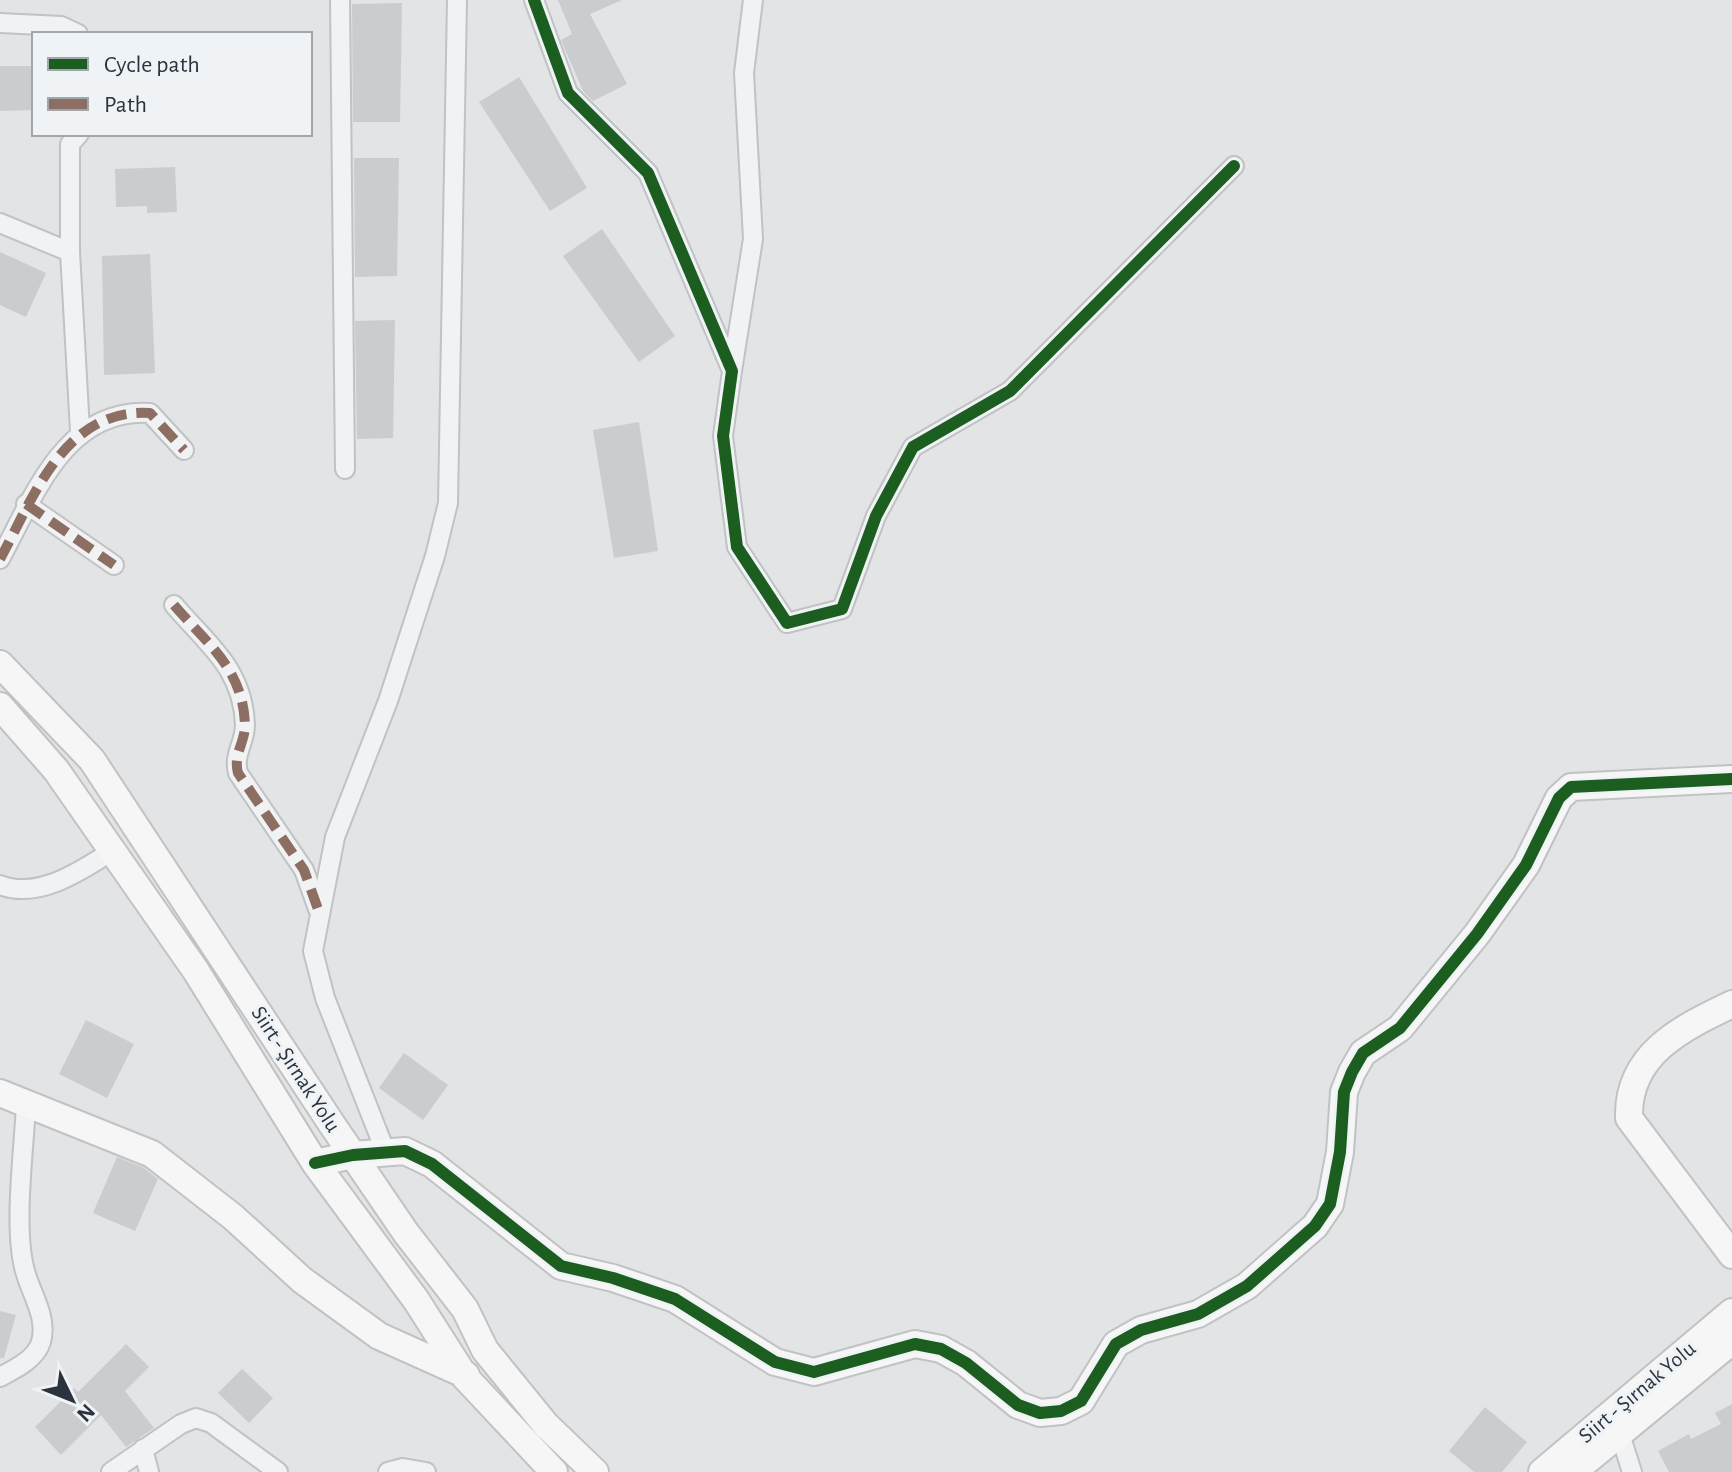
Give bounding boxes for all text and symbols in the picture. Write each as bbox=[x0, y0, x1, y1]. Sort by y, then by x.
legend bbox=[32, 32, 312, 136]
text: Cycle path bbox=[104, 53, 200, 77]
text: Path bbox=[104, 93, 147, 117]
street label: Siirt - Şırnak Yolu bbox=[247, 1002, 345, 1136]
street label: Siirt - Şırnak Yolu bbox=[1574, 1337, 1700, 1447]
north arrow bbox=[32, 1360, 112, 1440]
text: N bbox=[73, 1400, 99, 1426]

